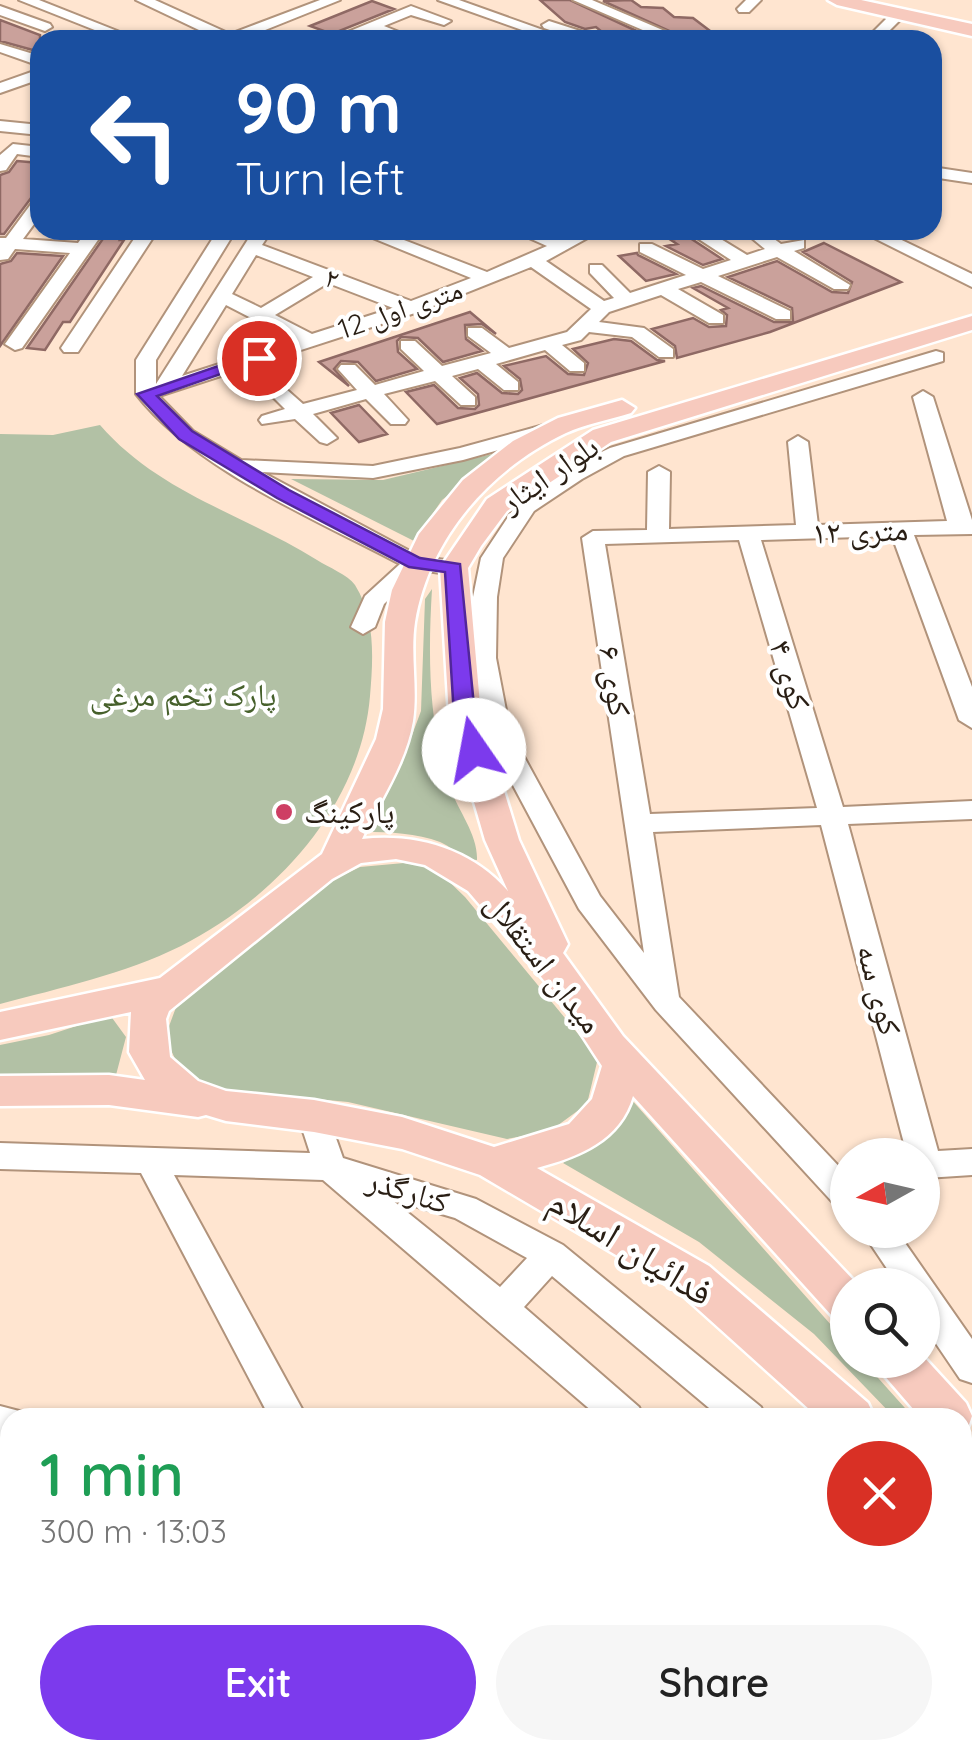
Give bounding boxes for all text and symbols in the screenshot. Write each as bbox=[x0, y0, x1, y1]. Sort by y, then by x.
text: 90 m bbox=[235, 63, 402, 151]
icon: left bbox=[70, 70, 200, 200]
text: Turn left bbox=[235, 150, 405, 206]
street label: ۲ bbox=[320, 259, 344, 296]
street label: 12 متری اول bbox=[333, 271, 467, 346]
pin bbox=[217, 316, 302, 401]
icon: arrive bbox=[232, 331, 287, 386]
street label: بلوار ایثار bbox=[490, 426, 606, 521]
street label: ۱۲ متری bbox=[811, 508, 909, 552]
street label: کوی ۴ bbox=[761, 635, 820, 715]
street label: کوی ۶ bbox=[591, 643, 641, 719]
park label: پارک تخم مرغی bbox=[90, 674, 276, 716]
position arrow bbox=[422, 698, 526, 802]
place label: پارکینگ bbox=[304, 791, 394, 831]
marker: پارکینگ bbox=[273, 801, 295, 823]
street label: میدان استقلال bbox=[477, 884, 612, 1041]
street label: کوی سه bbox=[849, 940, 911, 1039]
north arrow bbox=[830, 1138, 940, 1248]
map controls bbox=[830, 1138, 940, 1378]
street label: کنارگذر bbox=[361, 1158, 454, 1221]
street label: فدائیان اسلام bbox=[539, 1177, 723, 1317]
button: search bbox=[830, 1268, 940, 1378]
text: 1 min bbox=[40, 1436, 184, 1511]
button: close bbox=[827, 1441, 932, 1546]
text: 300 m · 13:03 bbox=[40, 1511, 227, 1551]
button: Exit bbox=[40, 1625, 476, 1740]
button: Share bbox=[496, 1625, 932, 1740]

